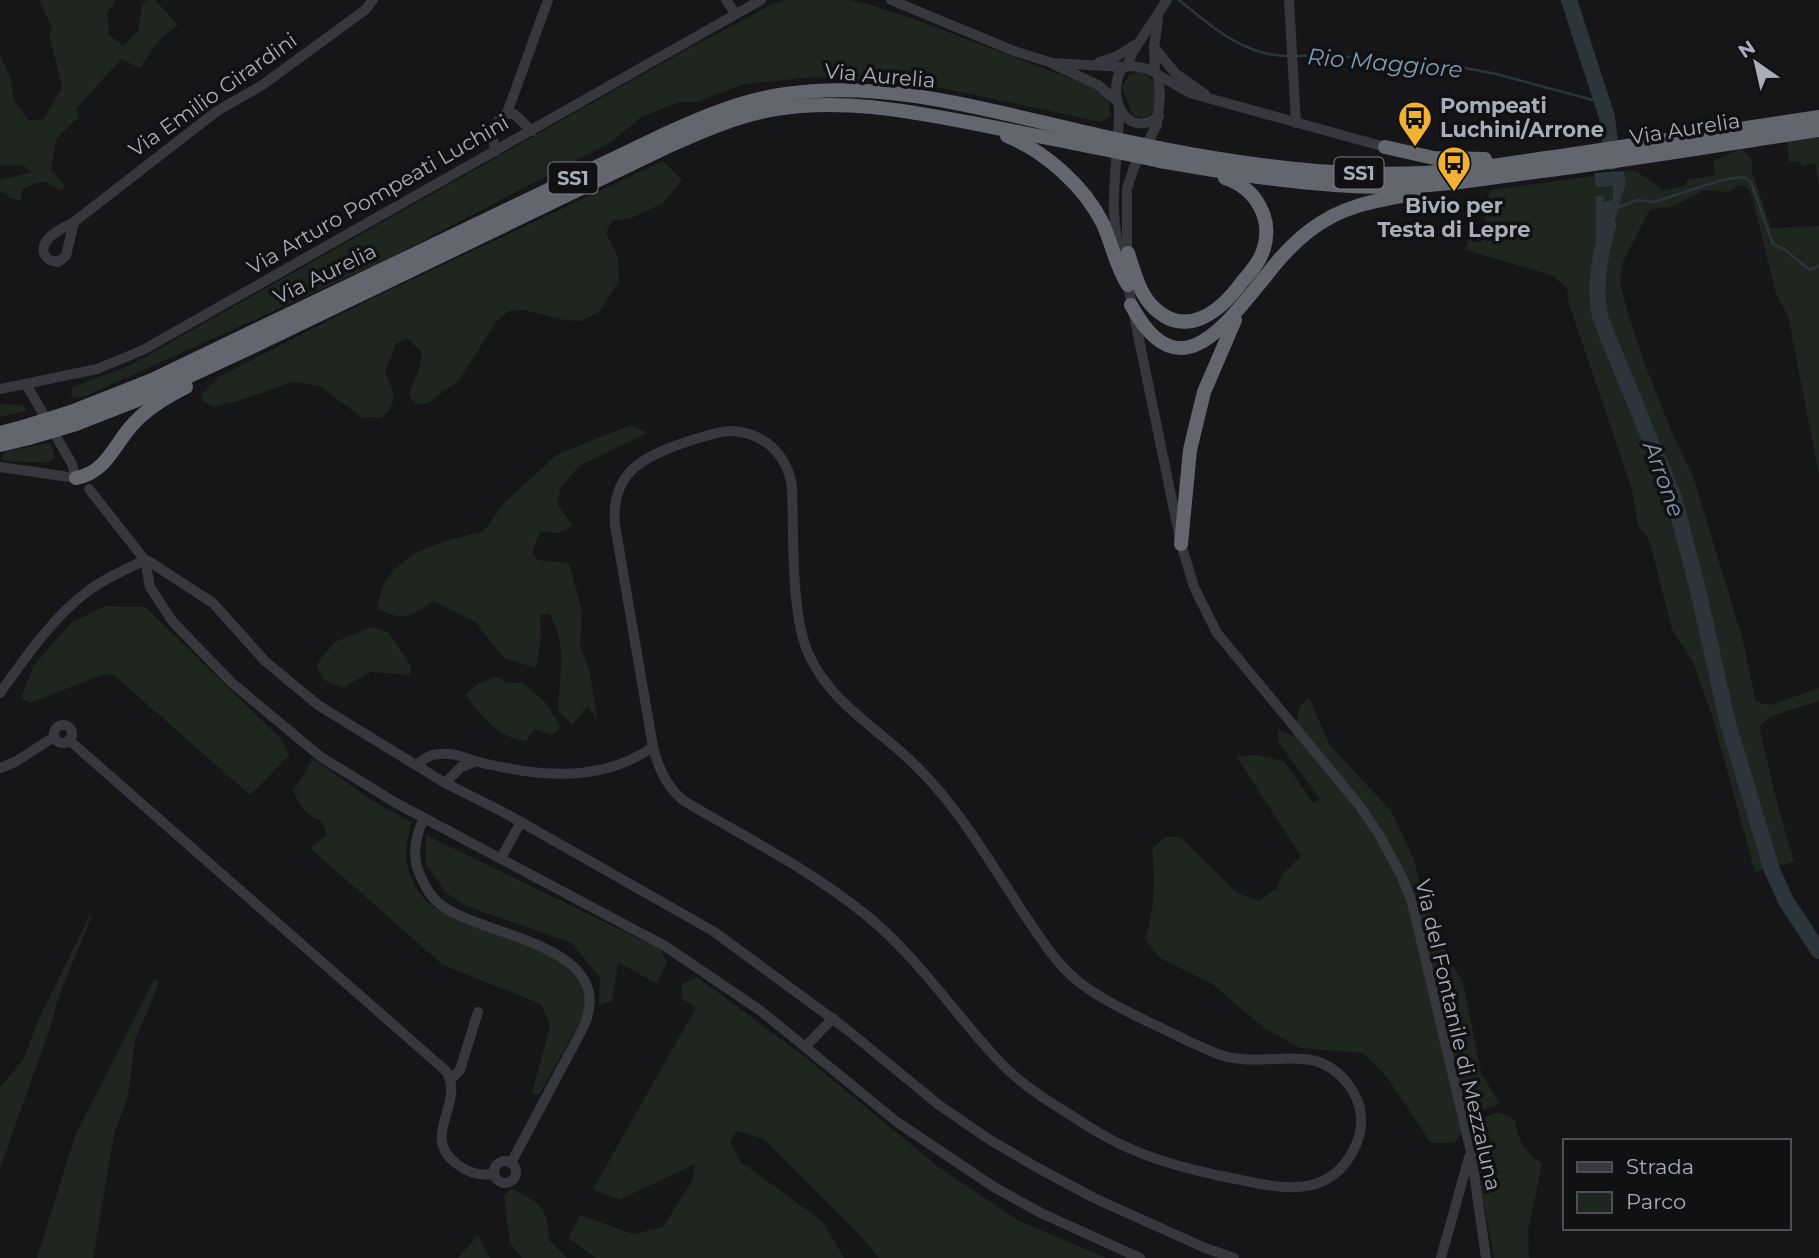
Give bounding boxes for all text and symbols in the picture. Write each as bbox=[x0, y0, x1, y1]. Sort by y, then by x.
street label: Via Emilio Girardini bbox=[124, 27, 302, 162]
north arrow bbox=[1721, 28, 1791, 98]
text: N bbox=[1734, 35, 1760, 63]
water label: Rio Maggiore bbox=[1306, 42, 1464, 84]
street label: Via Aurelia bbox=[824, 58, 937, 93]
place label: Pompeati Luchini/Arrone bbox=[1440, 93, 1604, 142]
bus stop icon: Pompeati Luchini/Arrone bbox=[1396, 99, 1434, 148]
street label: Via Aurelia bbox=[1628, 107, 1742, 150]
street label: Via Arturo Pompeati Luchini bbox=[243, 109, 513, 280]
bus stop icon: Bivio per Testa di Lepre bbox=[1435, 144, 1473, 193]
road number: SS1 bbox=[1334, 158, 1384, 188]
road number: SS1 bbox=[548, 162, 598, 194]
place label: Bivio per Testa di Lepre bbox=[1377, 193, 1531, 242]
street label: Via Aurelia bbox=[269, 238, 380, 309]
water label: Arrone bbox=[1637, 436, 1691, 521]
street label: Via del Fontanile di Mezzaluna bbox=[1410, 877, 1507, 1193]
legend bbox=[1563, 1139, 1791, 1230]
text: Strada bbox=[1626, 1154, 1694, 1179]
text: Parco bbox=[1626, 1189, 1686, 1214]

